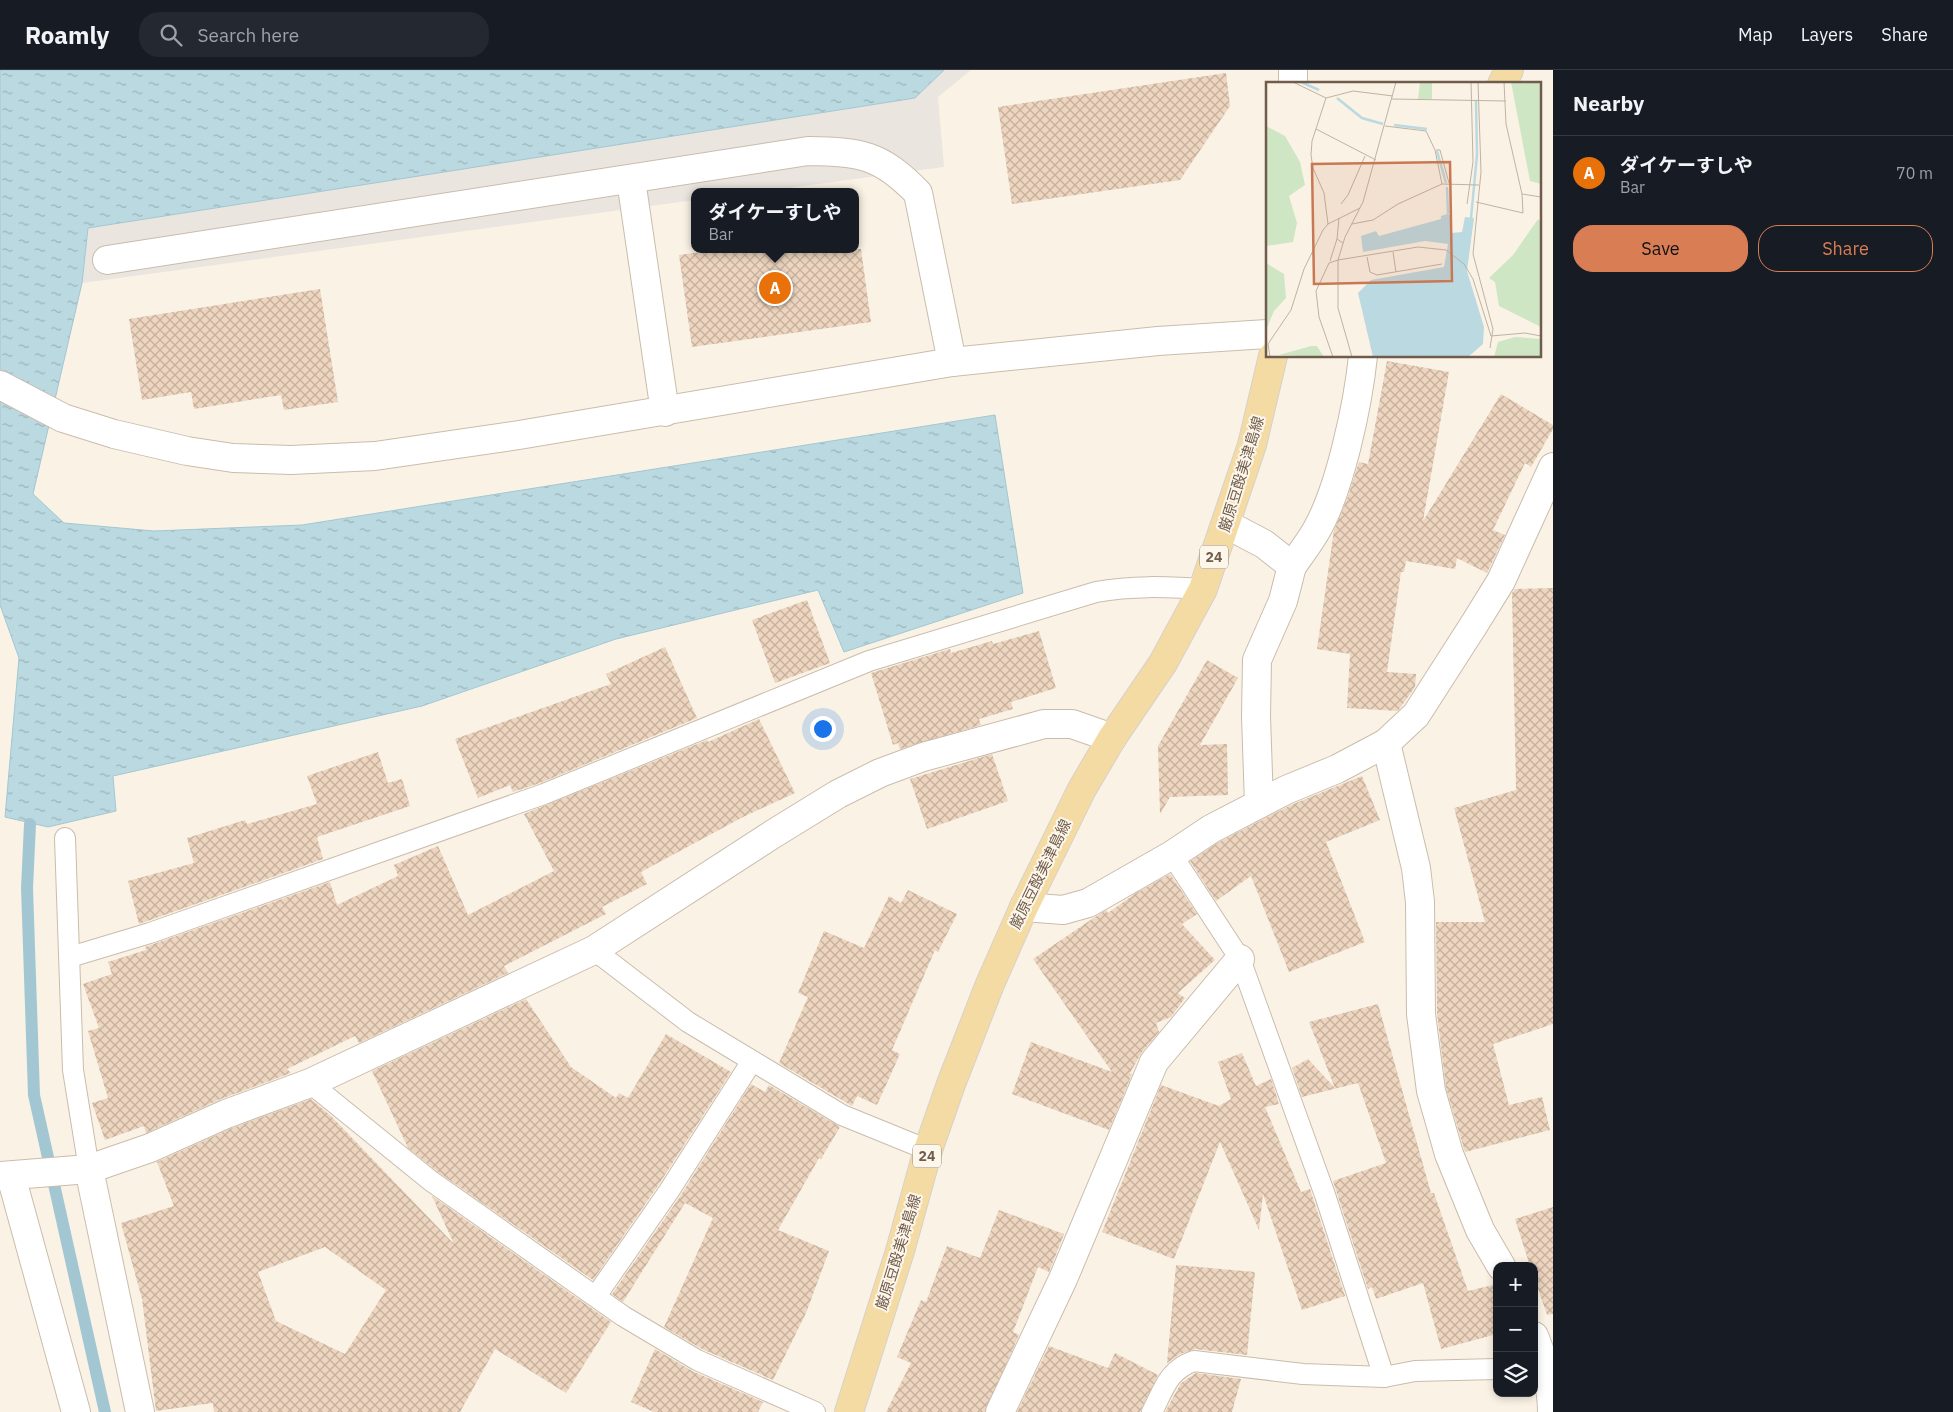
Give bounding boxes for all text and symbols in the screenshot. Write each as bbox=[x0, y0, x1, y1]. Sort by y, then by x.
search box bbox=[139, 12, 489, 57]
text: Roamly bbox=[25, 19, 109, 51]
icon: search bbox=[157, 21, 185, 49]
text: Search here bbox=[197, 23, 299, 47]
text: Map bbox=[1738, 23, 1773, 46]
text: Layers bbox=[1801, 23, 1853, 46]
text: Share bbox=[1881, 23, 1928, 46]
inset map bbox=[1266, 82, 1540, 358]
text: Nearby bbox=[1573, 89, 1644, 117]
text: ダイケーすしや bbox=[1620, 153, 1753, 177]
text: A bbox=[1584, 163, 1594, 183]
text: 70 m bbox=[1896, 163, 1933, 183]
text: Bar bbox=[1620, 177, 1645, 197]
popup bbox=[691, 188, 859, 253]
text: ダイケーすしや bbox=[709, 200, 841, 224]
text: Bar bbox=[709, 224, 733, 244]
button: Save bbox=[1573, 225, 1748, 272]
button: Share bbox=[1758, 225, 1933, 272]
pin: A bbox=[759, 269, 791, 307]
street label: 厳原豆酘美津島線 bbox=[1214, 414, 1268, 534]
road number: 24 bbox=[1200, 546, 1228, 568]
your location bbox=[810, 716, 836, 742]
street label: 厳原豆酘美津島線 bbox=[1005, 816, 1075, 932]
road number: 24 bbox=[913, 1144, 941, 1168]
street label: 厳原豆酘美津島線 bbox=[871, 1192, 925, 1312]
map controls bbox=[1493, 1262, 1538, 1397]
button: + bbox=[1493, 1262, 1538, 1307]
button: − bbox=[1493, 1307, 1538, 1352]
button: layers bbox=[1493, 1352, 1538, 1397]

